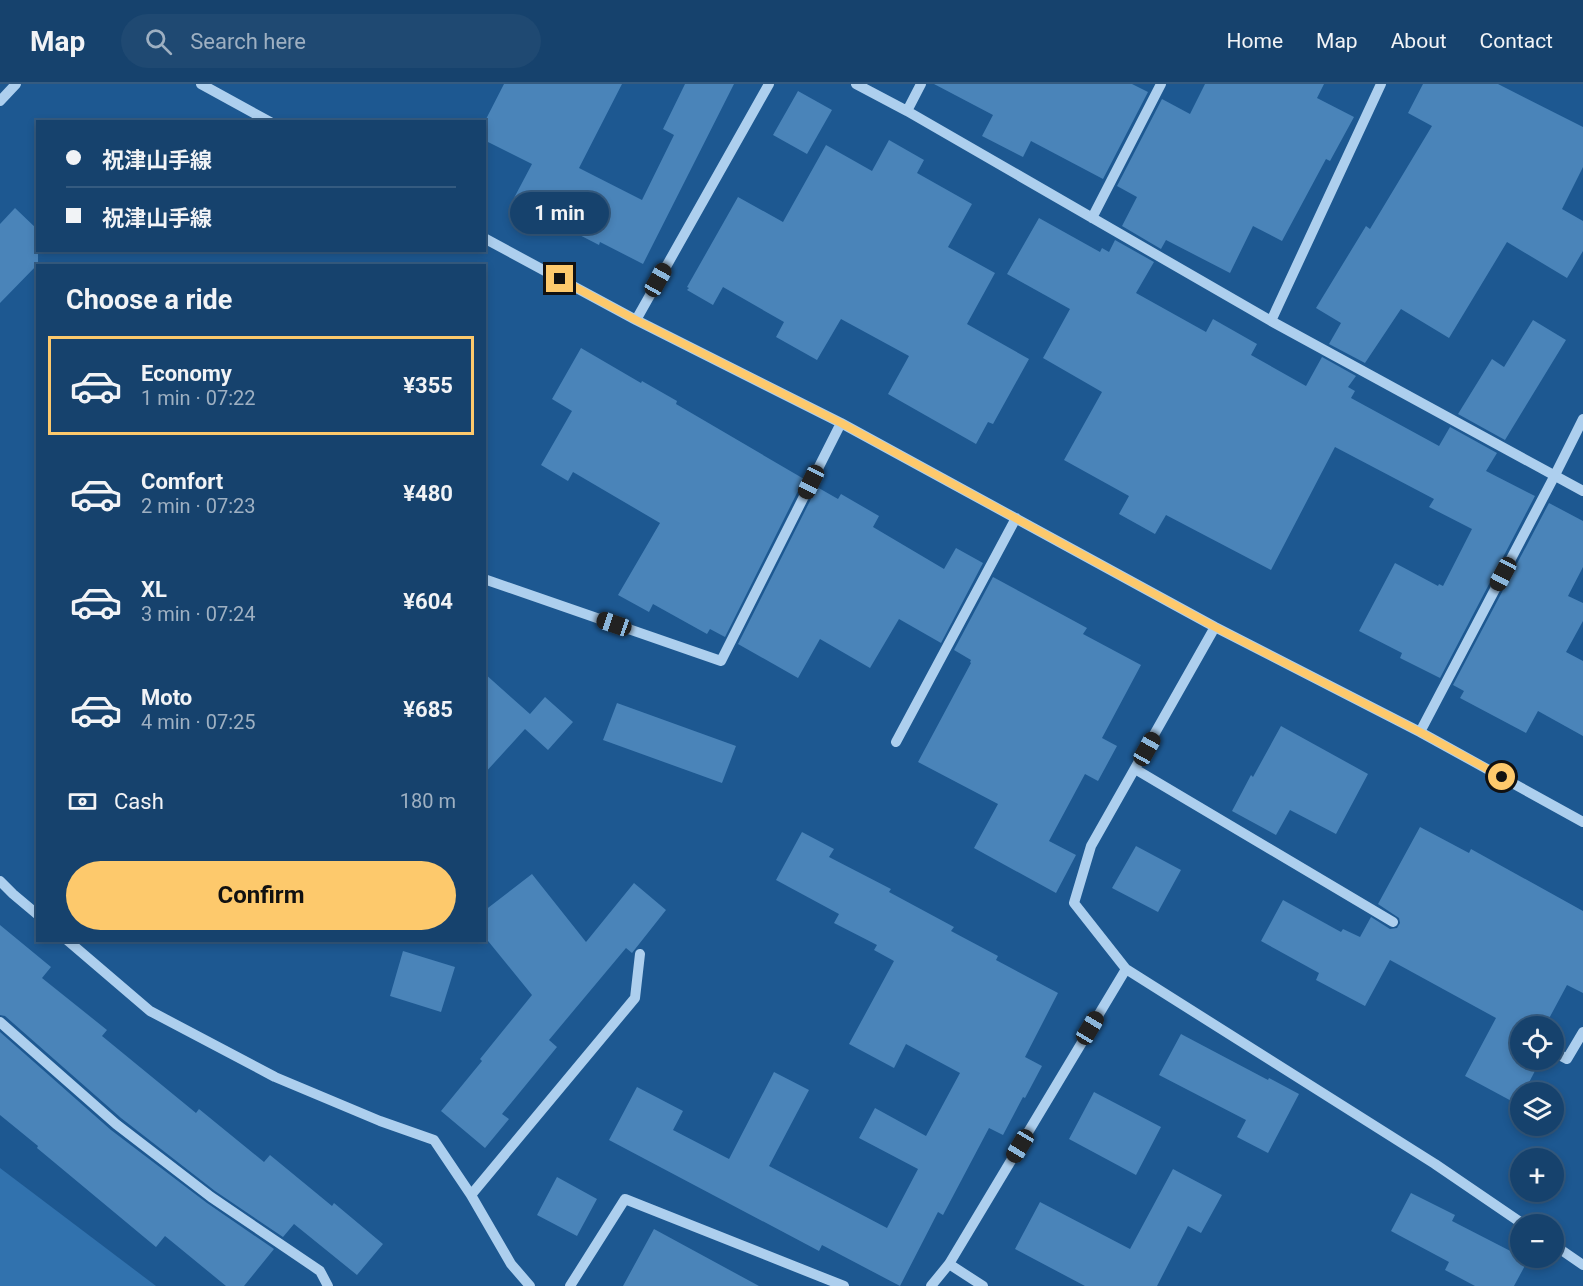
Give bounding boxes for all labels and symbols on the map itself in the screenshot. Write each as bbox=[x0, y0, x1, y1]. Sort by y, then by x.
callout: 1 min bbox=[510, 192, 610, 234]
car bbox=[641, 260, 675, 300]
route end bbox=[546, 265, 573, 292]
car bbox=[795, 462, 827, 502]
car bbox=[1487, 554, 1519, 594]
car bbox=[594, 610, 634, 638]
car bbox=[1130, 729, 1164, 769]
route start bbox=[1488, 763, 1515, 790]
car bbox=[1073, 1008, 1107, 1048]
car bbox=[1003, 1126, 1037, 1166]

